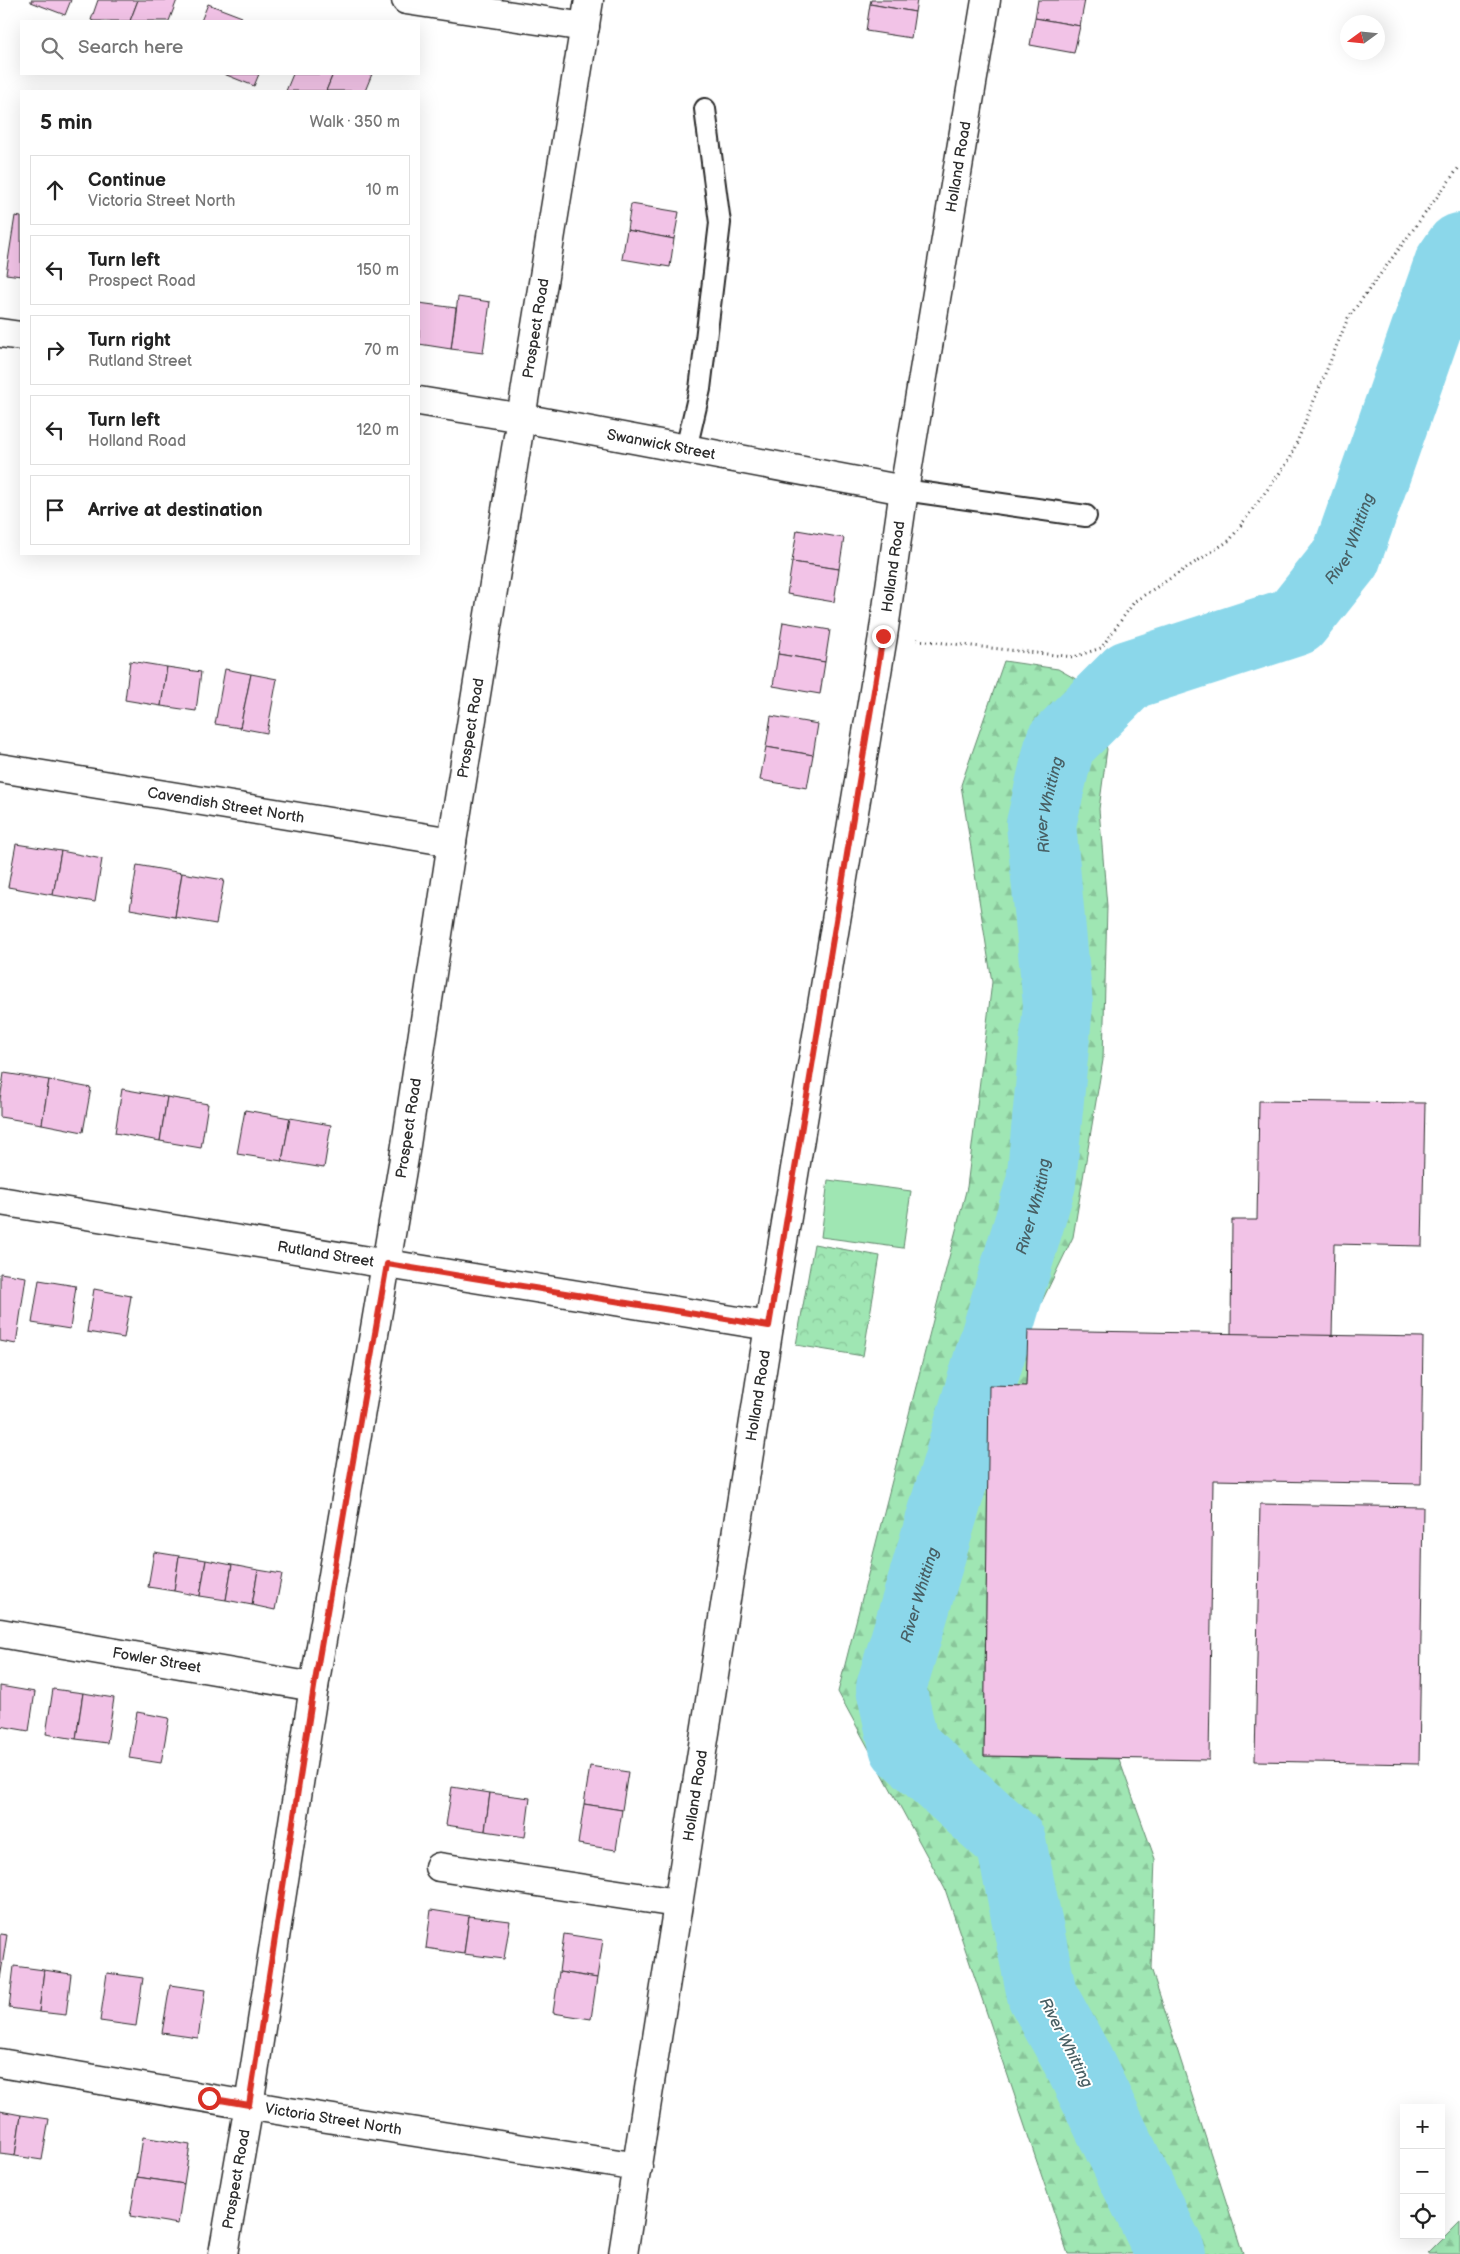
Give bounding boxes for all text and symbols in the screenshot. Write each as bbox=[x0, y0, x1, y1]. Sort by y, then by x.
north arrow bbox=[1340, 15, 1385, 60]
search box bbox=[20, 20, 420, 75]
icon: search bbox=[38, 34, 66, 62]
text: Search here bbox=[78, 36, 183, 59]
text: 5 min bbox=[40, 110, 93, 135]
text: Walk · 350 m bbox=[309, 113, 400, 132]
street label: Holland Road bbox=[942, 120, 976, 214]
text: Continue bbox=[88, 169, 166, 192]
icon: ahead bbox=[41, 176, 69, 204]
text: 10 m bbox=[366, 181, 399, 200]
text: Victoria Street North bbox=[88, 192, 235, 211]
text: Turn left bbox=[88, 249, 160, 272]
icon: left bbox=[41, 256, 69, 284]
text: 150 m bbox=[357, 261, 399, 280]
text: Prospect Road bbox=[88, 272, 196, 291]
street label: Prospect Road bbox=[519, 277, 554, 380]
text: Turn right bbox=[88, 329, 171, 352]
icon: right bbox=[41, 336, 69, 364]
text: 70 m bbox=[364, 341, 399, 360]
text: Rutland Street bbox=[88, 352, 192, 371]
text: Turn left bbox=[88, 409, 160, 432]
icon: left bbox=[41, 416, 69, 444]
text: 120 m bbox=[356, 421, 399, 440]
street label: Swanwick Street bbox=[605, 425, 717, 464]
text: Holland Road bbox=[88, 432, 186, 451]
water label: River Whitting bbox=[1321, 491, 1379, 588]
icon: arrive bbox=[41, 496, 69, 524]
text: Arrive at destination bbox=[88, 499, 263, 522]
street label: Holland Road bbox=[878, 520, 909, 613]
route end bbox=[872, 625, 895, 648]
street label: Prospect Road bbox=[454, 677, 489, 780]
water label: River Whitting bbox=[1033, 755, 1068, 854]
street label: Cavendish Street North bbox=[146, 783, 306, 828]
street label: Prospect Road bbox=[392, 1077, 426, 1180]
water label: River Whitting bbox=[1012, 1158, 1054, 1257]
street label: Rutland Street bbox=[276, 1237, 376, 1272]
street label: Holland Road bbox=[742, 1349, 775, 1443]
water label: River Whitting bbox=[897, 1545, 943, 1645]
street label: Fowler Street bbox=[111, 1643, 203, 1677]
street label: Holland Road bbox=[679, 1749, 712, 1843]
water label: River Whitting bbox=[1035, 1995, 1096, 2091]
route start bbox=[198, 2087, 221, 2110]
street label: Victoria Street North bbox=[263, 2099, 403, 2140]
map controls bbox=[1400, 2104, 1445, 2239]
button: + bbox=[1400, 2104, 1445, 2149]
street label: Prospect Road bbox=[219, 2128, 255, 2231]
button: − bbox=[1400, 2149, 1445, 2194]
button: locate bbox=[1400, 2194, 1445, 2239]

